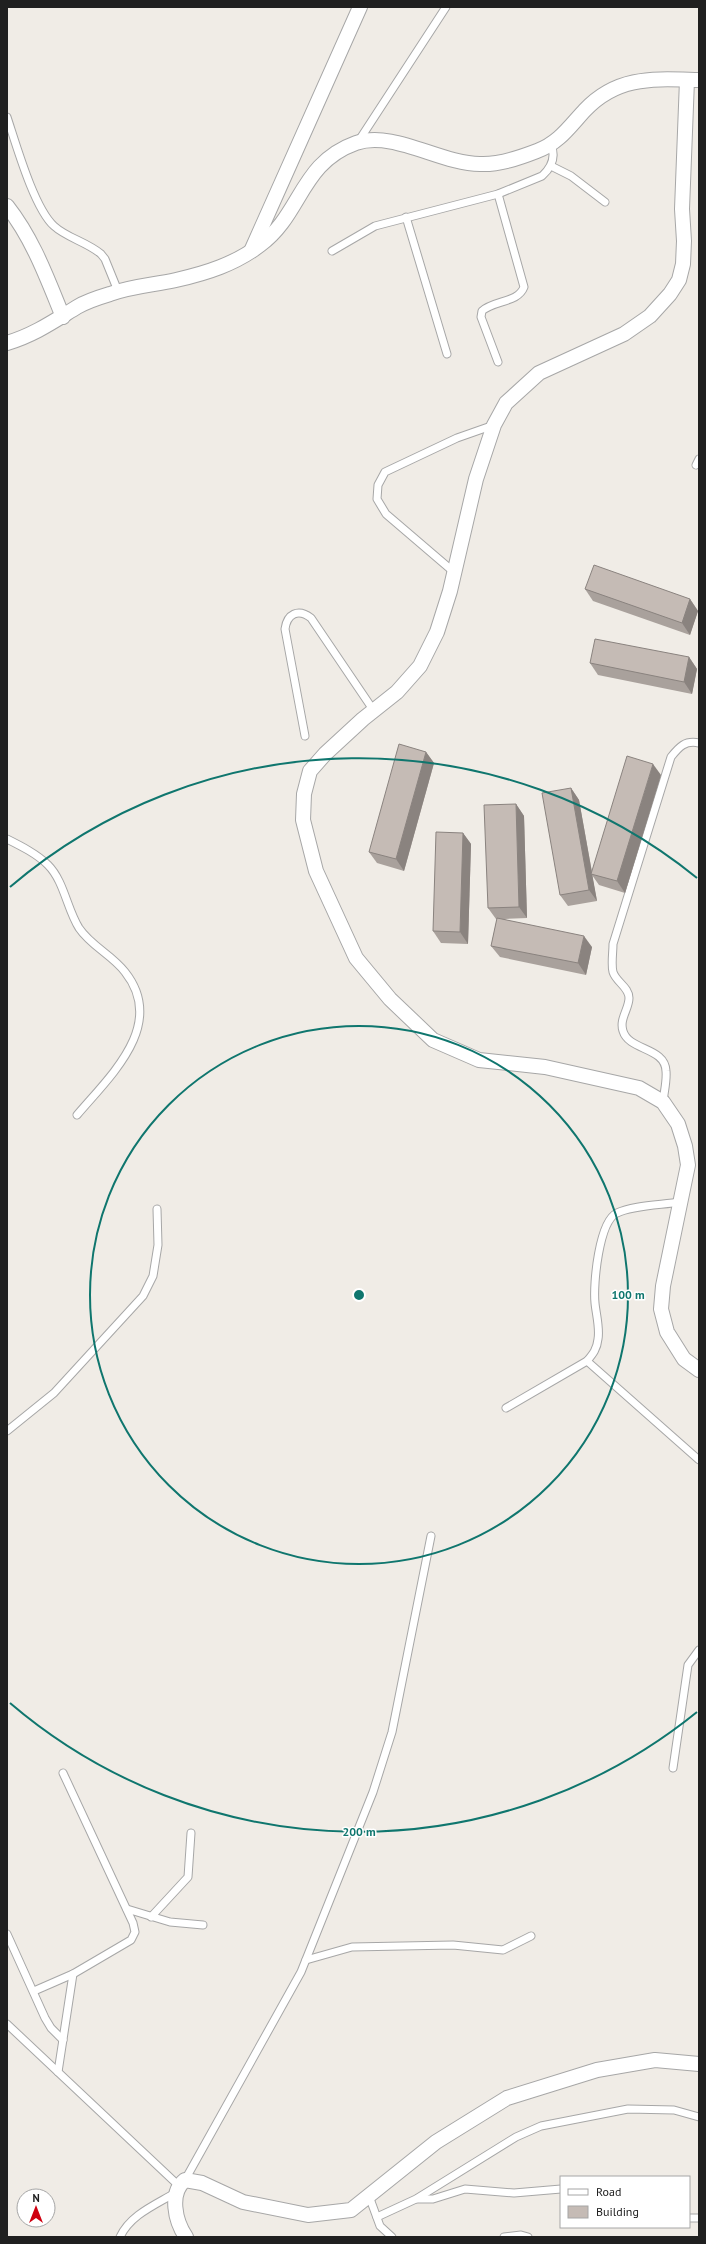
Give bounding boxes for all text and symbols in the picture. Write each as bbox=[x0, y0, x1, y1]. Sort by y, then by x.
text: 100 m bbox=[611, 1287, 645, 1302]
centre of rings bbox=[352, 1288, 366, 1302]
text: 200 m bbox=[342, 1824, 376, 1839]
legend bbox=[560, 2176, 690, 2228]
text: Road bbox=[596, 2184, 621, 2199]
north arrow bbox=[16, 2188, 56, 2228]
text: N bbox=[32, 2191, 40, 2205]
text: Building bbox=[596, 2204, 639, 2219]

